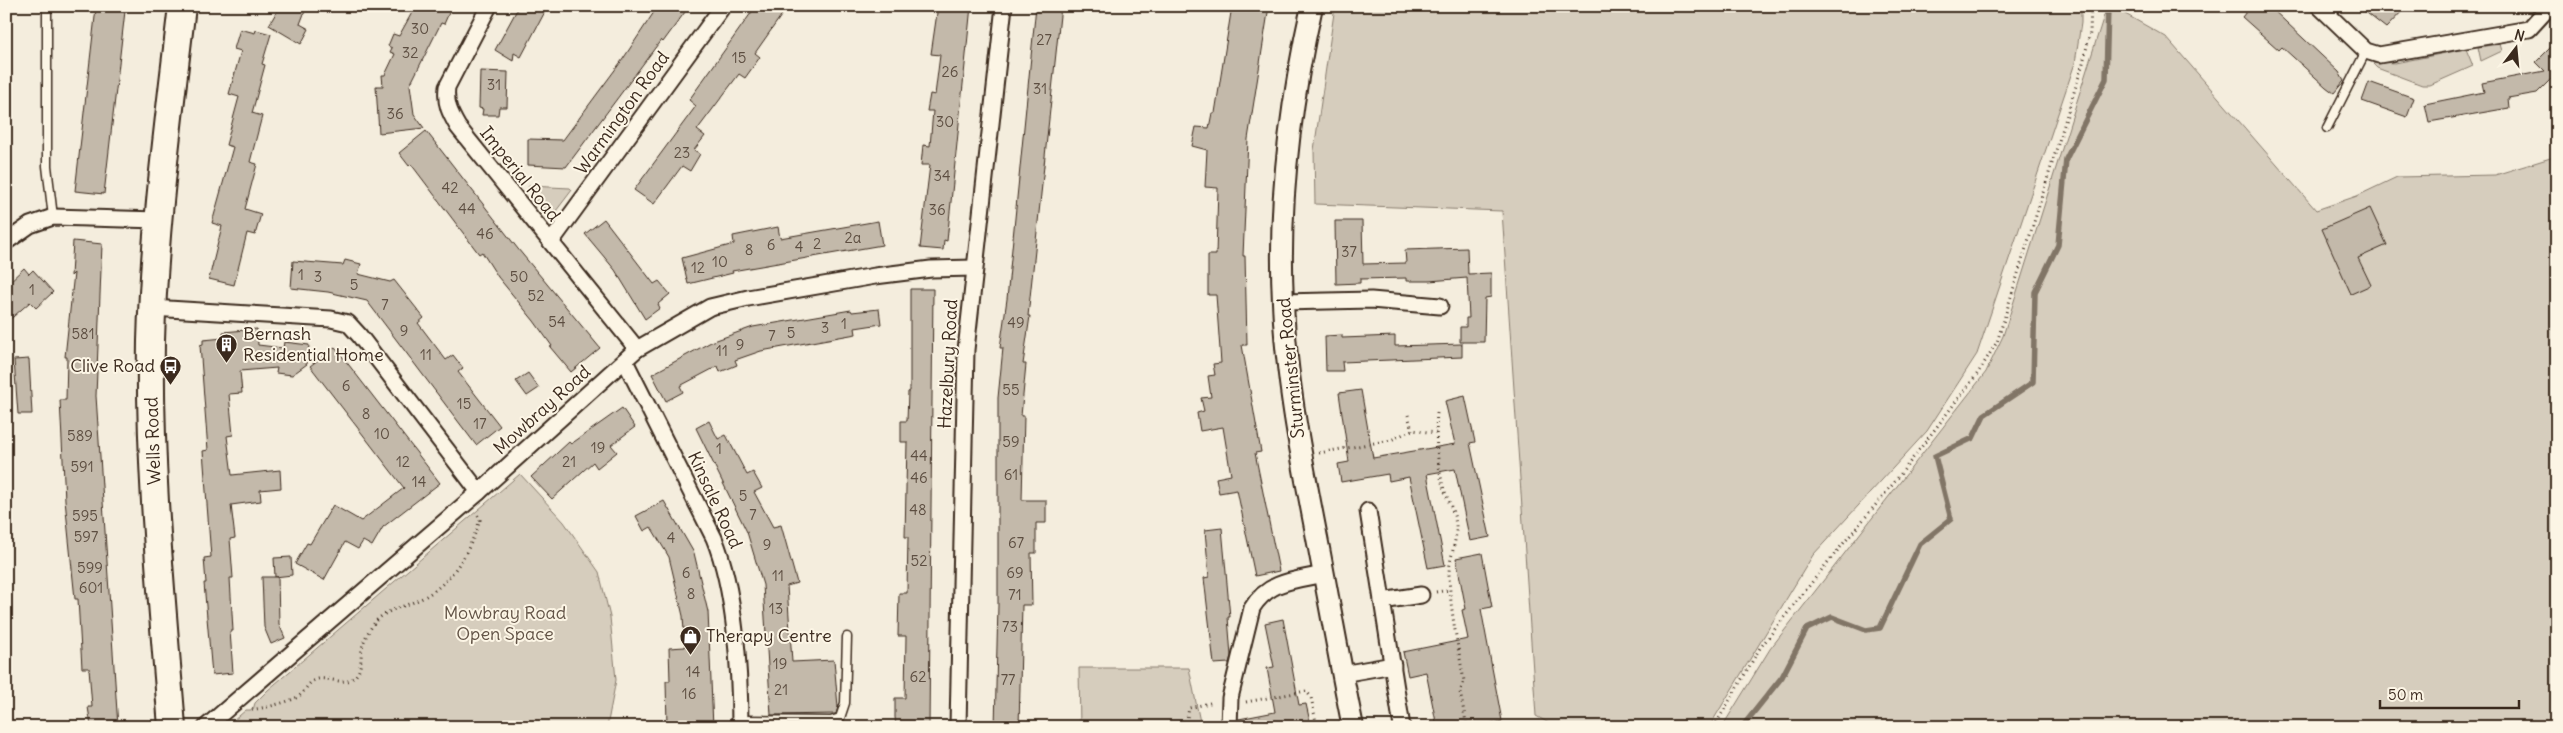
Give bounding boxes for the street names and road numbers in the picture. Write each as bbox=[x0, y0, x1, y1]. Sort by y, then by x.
street label: Warmington Road bbox=[569, 46, 674, 179]
street label: Imperial Road bbox=[475, 122, 566, 226]
street label: Sturminster Road bbox=[1272, 296, 1309, 440]
street label: Hazelbury Road bbox=[933, 298, 962, 429]
street label: Mowbray Road bbox=[488, 360, 595, 459]
street label: Wells Road bbox=[139, 396, 166, 485]
street label: Kinsale Road bbox=[683, 448, 748, 552]

